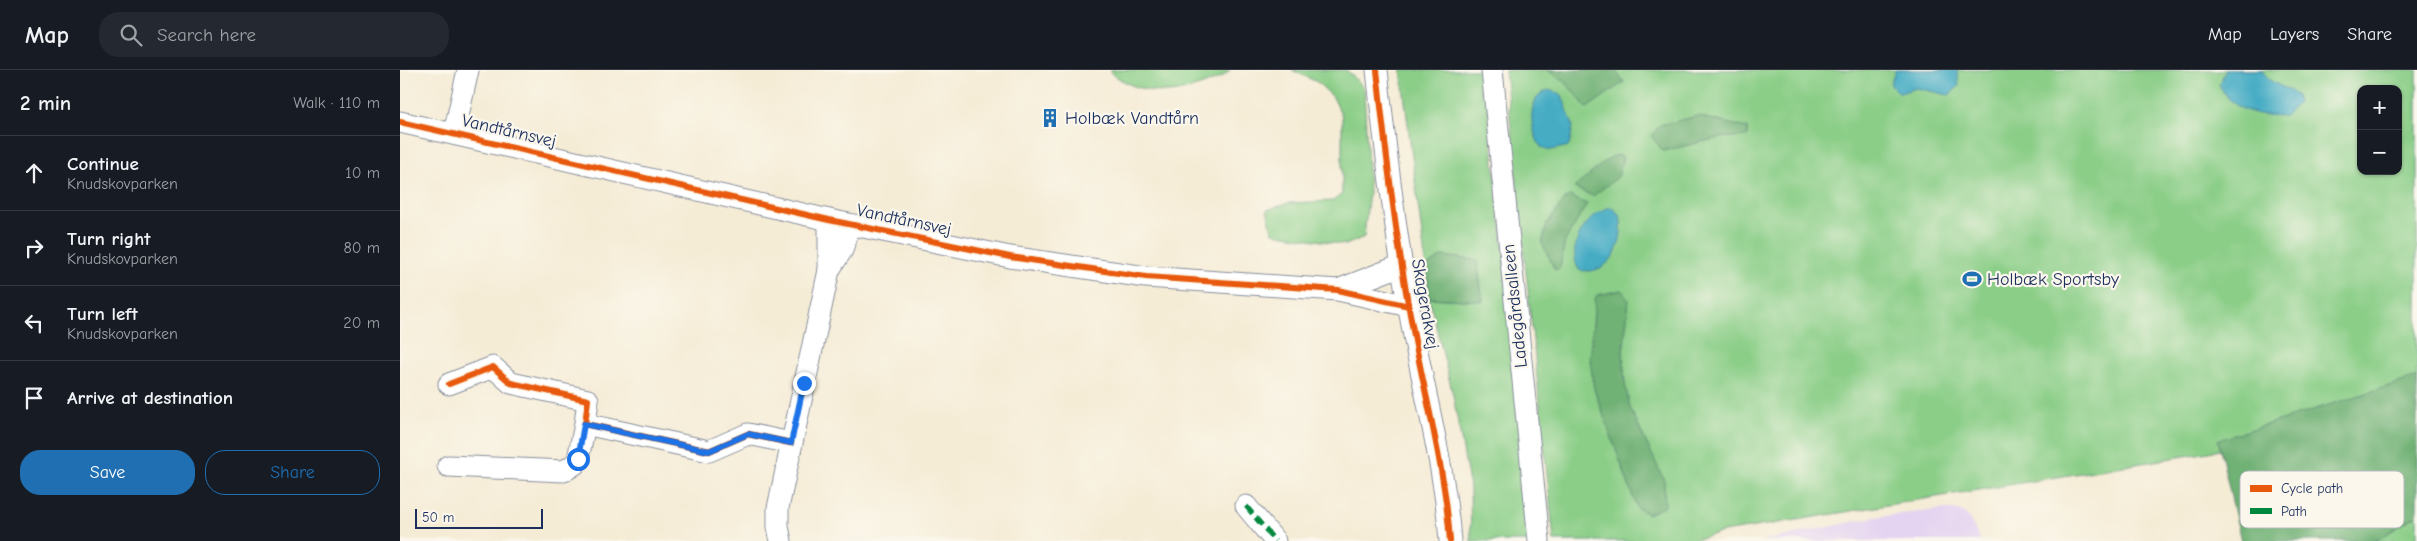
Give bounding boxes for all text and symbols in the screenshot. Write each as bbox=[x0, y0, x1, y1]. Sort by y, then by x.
search box bbox=[99, 12, 449, 57]
text: Map bbox=[25, 21, 69, 49]
icon: search bbox=[117, 21, 145, 49]
text: Search here bbox=[157, 24, 256, 46]
text: Map bbox=[2208, 24, 2242, 45]
text: Layers bbox=[2270, 24, 2319, 45]
text: Share bbox=[2347, 24, 2392, 45]
map controls bbox=[2357, 85, 2402, 175]
button: + bbox=[2357, 85, 2402, 130]
text: 2 min bbox=[20, 91, 71, 115]
text: Walk · 110 m bbox=[293, 94, 380, 112]
building icon: Holbæk Vandtårn bbox=[1039, 107, 1061, 129]
place label: Holbæk Vandtårn bbox=[1065, 108, 1199, 129]
street label: Vandtårnsvej bbox=[460, 110, 558, 152]
button: − bbox=[2357, 130, 2402, 175]
text: Continue bbox=[67, 153, 139, 175]
icon: ahead bbox=[20, 159, 48, 187]
text: 10 m bbox=[345, 164, 380, 182]
text: Knudskovparken bbox=[67, 175, 178, 193]
street label: Vandtårnsvej bbox=[855, 200, 953, 240]
text: Turn right bbox=[67, 228, 151, 250]
icon: right bbox=[20, 234, 48, 262]
text: 80 m bbox=[343, 239, 380, 257]
street label: Ladegårdsalleen bbox=[1498, 243, 1532, 369]
text: Knudskovparken bbox=[67, 250, 178, 268]
street label: Skagerakvej bbox=[1407, 257, 1443, 351]
sports icon: Holbæk Sportsby bbox=[1961, 268, 1983, 290]
place label: Holbæk Sportsby bbox=[1987, 269, 2120, 290]
text: Turn left bbox=[67, 303, 138, 325]
icon: left bbox=[20, 309, 48, 337]
text: 20 m bbox=[343, 314, 380, 332]
text: Knudskovparken bbox=[67, 325, 178, 343]
route end bbox=[793, 372, 816, 395]
icon: arrive bbox=[20, 384, 48, 412]
text: Arrive at destination bbox=[67, 387, 233, 409]
route start bbox=[567, 448, 590, 471]
button: Save bbox=[20, 450, 195, 495]
button: Share bbox=[205, 450, 380, 495]
legend bbox=[2240, 471, 2404, 528]
text: Cycle path bbox=[2281, 480, 2343, 497]
text: Path bbox=[2281, 503, 2307, 520]
scale bar bbox=[415, 506, 542, 529]
text: 50 m bbox=[422, 509, 454, 526]

